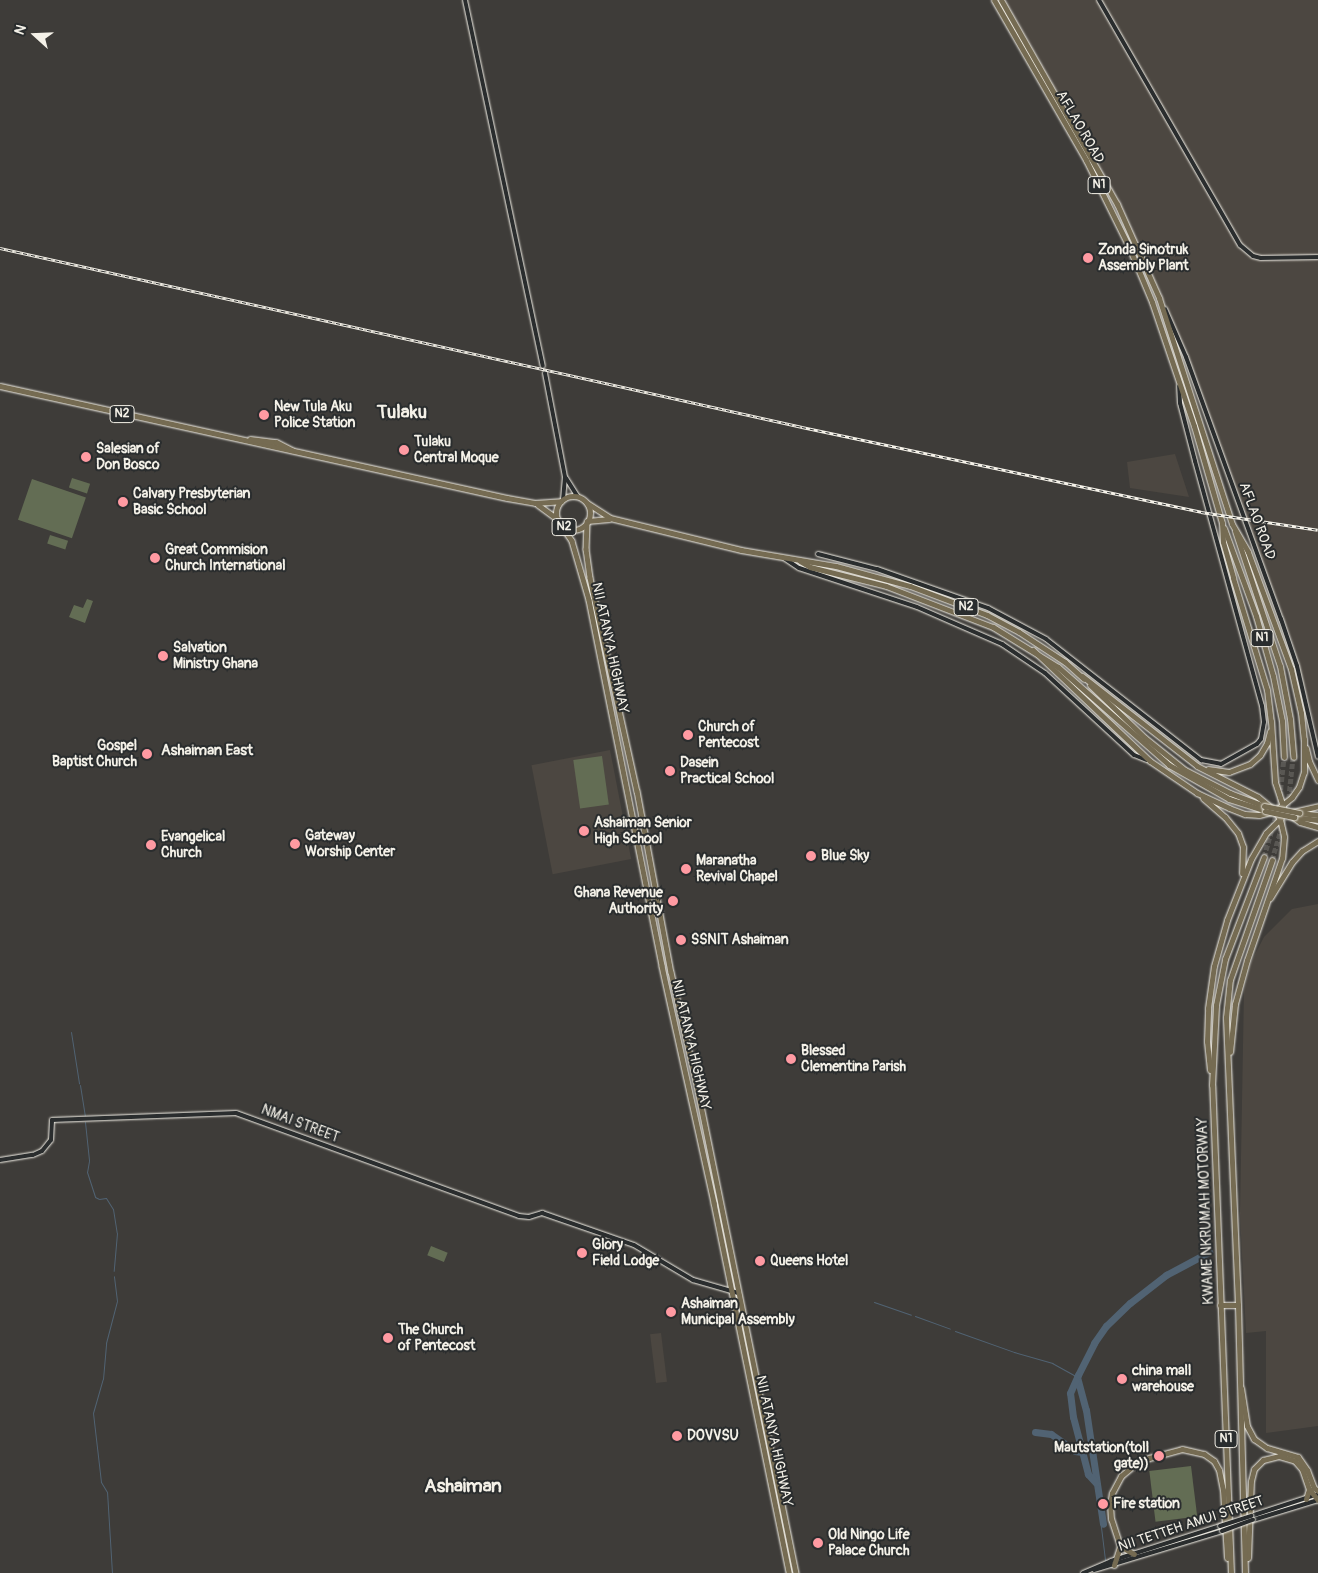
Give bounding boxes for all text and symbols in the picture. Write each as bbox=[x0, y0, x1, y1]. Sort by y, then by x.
north arrow bbox=[10, 10, 60, 60]
text: N bbox=[11, 22, 30, 37]
street label: AFLAO ROAD bbox=[1052, 88, 1108, 166]
road number: N1 bbox=[1086, 176, 1112, 194]
place label: Zonda Sinotruk Assembly Plant bbox=[1098, 242, 1189, 274]
marker: Zonda Sinotruk Assembly Plant bbox=[1082, 252, 1094, 264]
place label: New Tula Aku Police Station bbox=[274, 399, 355, 432]
district label: Tulaku bbox=[377, 402, 427, 424]
road number: N2 bbox=[110, 404, 134, 424]
marker: New Tula Aku Police Station bbox=[258, 409, 270, 421]
place label: Tulaku Central Moque bbox=[414, 434, 499, 467]
place label: Salesian of Don Bosco bbox=[96, 441, 160, 474]
marker: Tulaku Central Moque bbox=[398, 444, 410, 456]
marker: Salesian of Don Bosco bbox=[80, 451, 92, 463]
street label: AFLAO ROAD bbox=[1235, 480, 1279, 562]
place label: Calvary Presbyterian Basic School bbox=[133, 486, 251, 518]
marker: Calvary Presbyterian Basic School bbox=[117, 496, 129, 508]
road number: N2 bbox=[552, 518, 576, 536]
place label: Great Commision Church International bbox=[165, 542, 286, 574]
marker: Great Commision Church International bbox=[149, 552, 161, 564]
street label: NII ATANYA HIGHWAY bbox=[588, 581, 632, 715]
road number: N2 bbox=[954, 598, 978, 616]
road number: N1 bbox=[1250, 628, 1274, 648]
place label: Salvation Ministry Ghana bbox=[173, 640, 258, 672]
marker: Salvation Ministry Ghana bbox=[157, 650, 169, 662]
place label: Church of Pentecost bbox=[698, 719, 759, 752]
marker: Church of Pentecost bbox=[682, 729, 694, 741]
place label: Gospel Baptist Church bbox=[52, 738, 137, 770]
district label: Ashaiman East bbox=[161, 742, 253, 760]
marker: Gospel Baptist Church bbox=[141, 748, 153, 760]
place label: Dasein Practical School bbox=[680, 755, 774, 788]
marker: Dasein Practical School bbox=[664, 765, 676, 777]
place label: Ashaiman Senior High School bbox=[594, 815, 692, 848]
marker: Ashaiman Senior High School bbox=[578, 825, 590, 837]
place label: Gateway Worship Center bbox=[305, 828, 395, 860]
place label: Evangelical Church bbox=[161, 829, 225, 862]
marker: Gateway Worship Center bbox=[289, 838, 301, 850]
marker: Evangelical Church bbox=[145, 839, 157, 851]
place label: Blue Sky bbox=[821, 848, 869, 864]
marker: Blue Sky bbox=[805, 850, 817, 862]
place label: Maranatha Revival Chapel bbox=[696, 853, 778, 886]
marker: Maranatha Revival Chapel bbox=[680, 863, 692, 875]
place label: Ghana Revenue Authority bbox=[574, 885, 663, 918]
marker: Ghana Revenue Authority bbox=[667, 895, 679, 907]
place label: SSNIT Ashaiman bbox=[691, 932, 789, 948]
marker: SSNIT Ashaiman bbox=[675, 934, 687, 946]
street label: NII ATANYA HIGHWAY bbox=[668, 978, 714, 1112]
place label: Blessed Clementina Parish bbox=[801, 1043, 906, 1076]
marker: Blessed Clementina Parish bbox=[785, 1053, 797, 1065]
street label: NMAI STREET bbox=[259, 1101, 341, 1147]
street label: KWAME NKRUMAH MOTORWAY bbox=[1194, 1117, 1218, 1305]
place label: Glory Field Lodge bbox=[592, 1237, 659, 1270]
marker: Glory Field Lodge bbox=[576, 1247, 588, 1259]
place label: Queens Hotel bbox=[770, 1253, 848, 1269]
marker: Queens Hotel bbox=[754, 1255, 766, 1267]
place label: Ashaiman Municipal Assembly bbox=[681, 1296, 795, 1328]
marker: Ashaiman Municipal Assembly bbox=[665, 1306, 677, 1318]
place label: The Church of Pentecost bbox=[398, 1322, 475, 1354]
marker: The Church of Pentecost bbox=[382, 1332, 394, 1344]
place label: china mall warehouse bbox=[1132, 1363, 1194, 1395]
marker: china mall warehouse bbox=[1116, 1373, 1128, 1385]
street label: NII ATANYA HIGHWAY bbox=[752, 1374, 796, 1508]
place label: DOVVSU bbox=[687, 1428, 739, 1444]
marker: DOVVSU bbox=[671, 1430, 683, 1442]
road number: N1 bbox=[1214, 1430, 1238, 1448]
place label: Mautstation(toll gate)) bbox=[1054, 1440, 1149, 1472]
marker: Mautstation(toll gate)) bbox=[1153, 1450, 1165, 1462]
district label: Ashaiman bbox=[424, 1476, 502, 1498]
street label: NII TETTEH AMUI STREET bbox=[1116, 1493, 1266, 1555]
place label: Fire station bbox=[1113, 1496, 1180, 1512]
marker: Fire station bbox=[1097, 1498, 1109, 1510]
place label: Old Ningo Life Palace Church bbox=[828, 1527, 910, 1560]
marker: Old Ningo Life Palace Church bbox=[812, 1537, 824, 1549]

